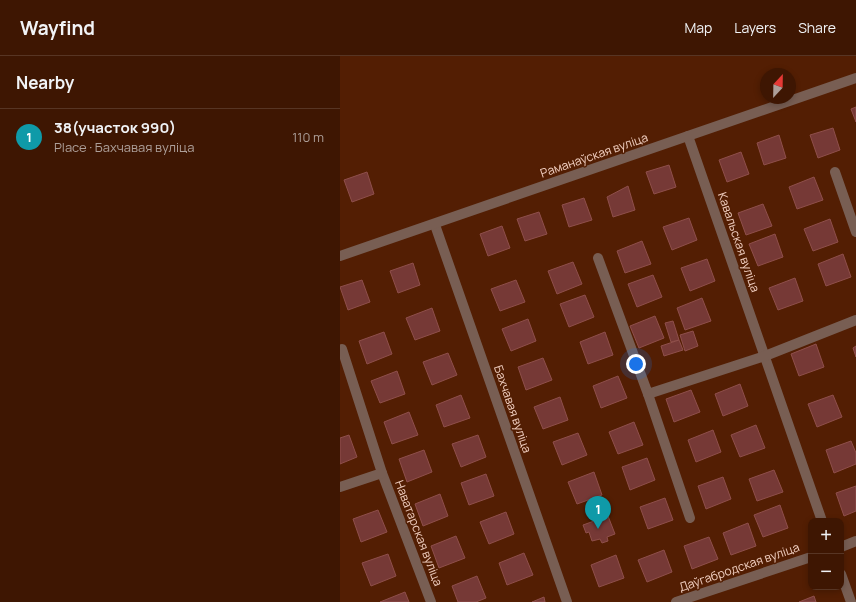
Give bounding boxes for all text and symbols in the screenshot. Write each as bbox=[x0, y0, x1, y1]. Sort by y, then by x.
text: Wayfind bbox=[20, 15, 95, 41]
text: Map bbox=[684, 18, 712, 37]
text: Layers bbox=[734, 18, 776, 37]
text: Share bbox=[798, 18, 836, 37]
north arrow bbox=[760, 68, 796, 104]
text: Nearby bbox=[16, 71, 74, 94]
text: 38(участок 990) bbox=[54, 117, 176, 138]
text: 1 bbox=[26, 128, 32, 146]
text: 110 m bbox=[292, 128, 324, 146]
street label: Раманаўская вуліца bbox=[538, 129, 650, 181]
text: Place · Бахчавая вуліца bbox=[54, 138, 194, 156]
street label: Кавальская вуліца bbox=[714, 190, 764, 294]
your location bbox=[626, 354, 646, 374]
street label: Бахчавая вуліца bbox=[490, 363, 536, 455]
street label: Наватарская вуліца bbox=[391, 478, 447, 588]
pin: 1 bbox=[585, 496, 611, 529]
map controls bbox=[808, 518, 844, 590]
button: + bbox=[808, 518, 844, 554]
street label: Даўгабродская вуліца bbox=[676, 538, 802, 596]
button: − bbox=[808, 554, 844, 590]

